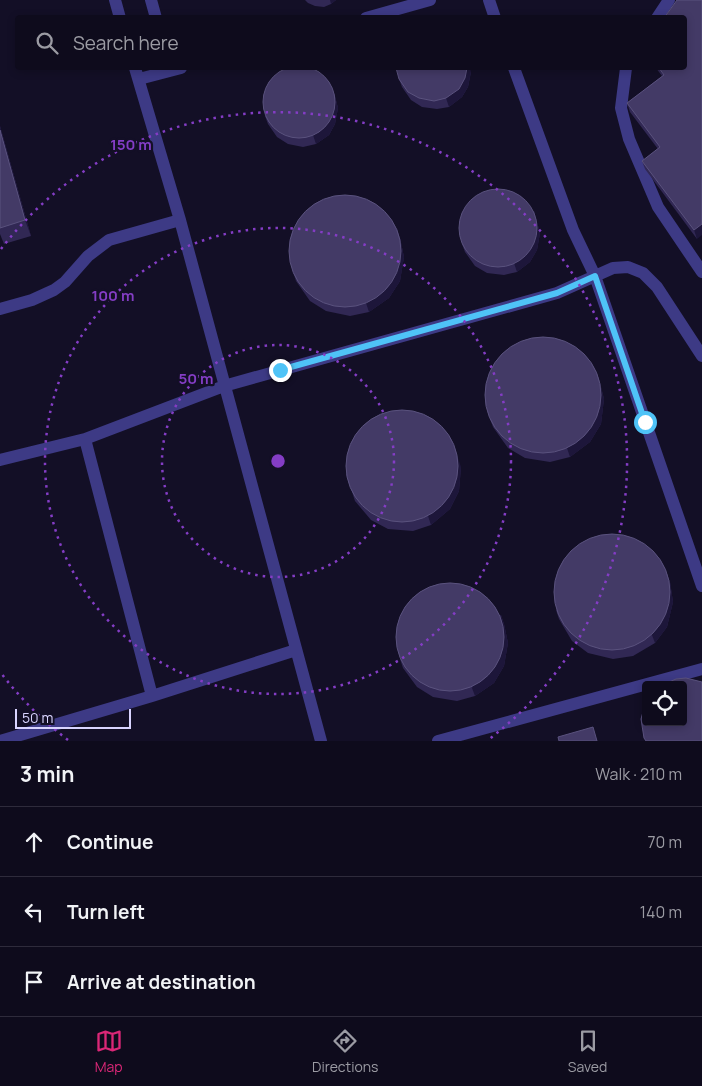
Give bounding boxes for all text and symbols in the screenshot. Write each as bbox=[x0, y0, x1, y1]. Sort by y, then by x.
search box bbox=[15, 15, 687, 70]
icon: search bbox=[33, 29, 61, 57]
text: Search here bbox=[73, 30, 179, 56]
text: 150 m bbox=[110, 134, 152, 155]
text: 100 m bbox=[92, 285, 134, 306]
route end bbox=[269, 359, 292, 382]
text: 50 m bbox=[178, 368, 214, 389]
route start bbox=[634, 411, 657, 434]
centre of rings bbox=[269, 452, 287, 470]
map controls bbox=[642, 681, 687, 726]
button: locate bbox=[642, 681, 687, 726]
scale bar bbox=[15, 706, 131, 729]
text: 50 m bbox=[22, 708, 53, 727]
text: 3 min bbox=[20, 760, 74, 788]
text: Walk · 210 m bbox=[595, 763, 682, 785]
icon: ahead bbox=[20, 828, 48, 856]
text: Continue bbox=[67, 829, 153, 855]
text: 70 m bbox=[647, 831, 682, 853]
icon: left bbox=[20, 898, 48, 926]
text: Turn left bbox=[67, 899, 145, 925]
text: 140 m bbox=[640, 901, 682, 923]
icon: arrive bbox=[20, 968, 48, 996]
text: Arrive at destination bbox=[67, 969, 256, 995]
tab: Map bbox=[95, 1027, 123, 1076]
tab: Directions bbox=[312, 1027, 378, 1076]
tab: Saved bbox=[568, 1027, 607, 1076]

